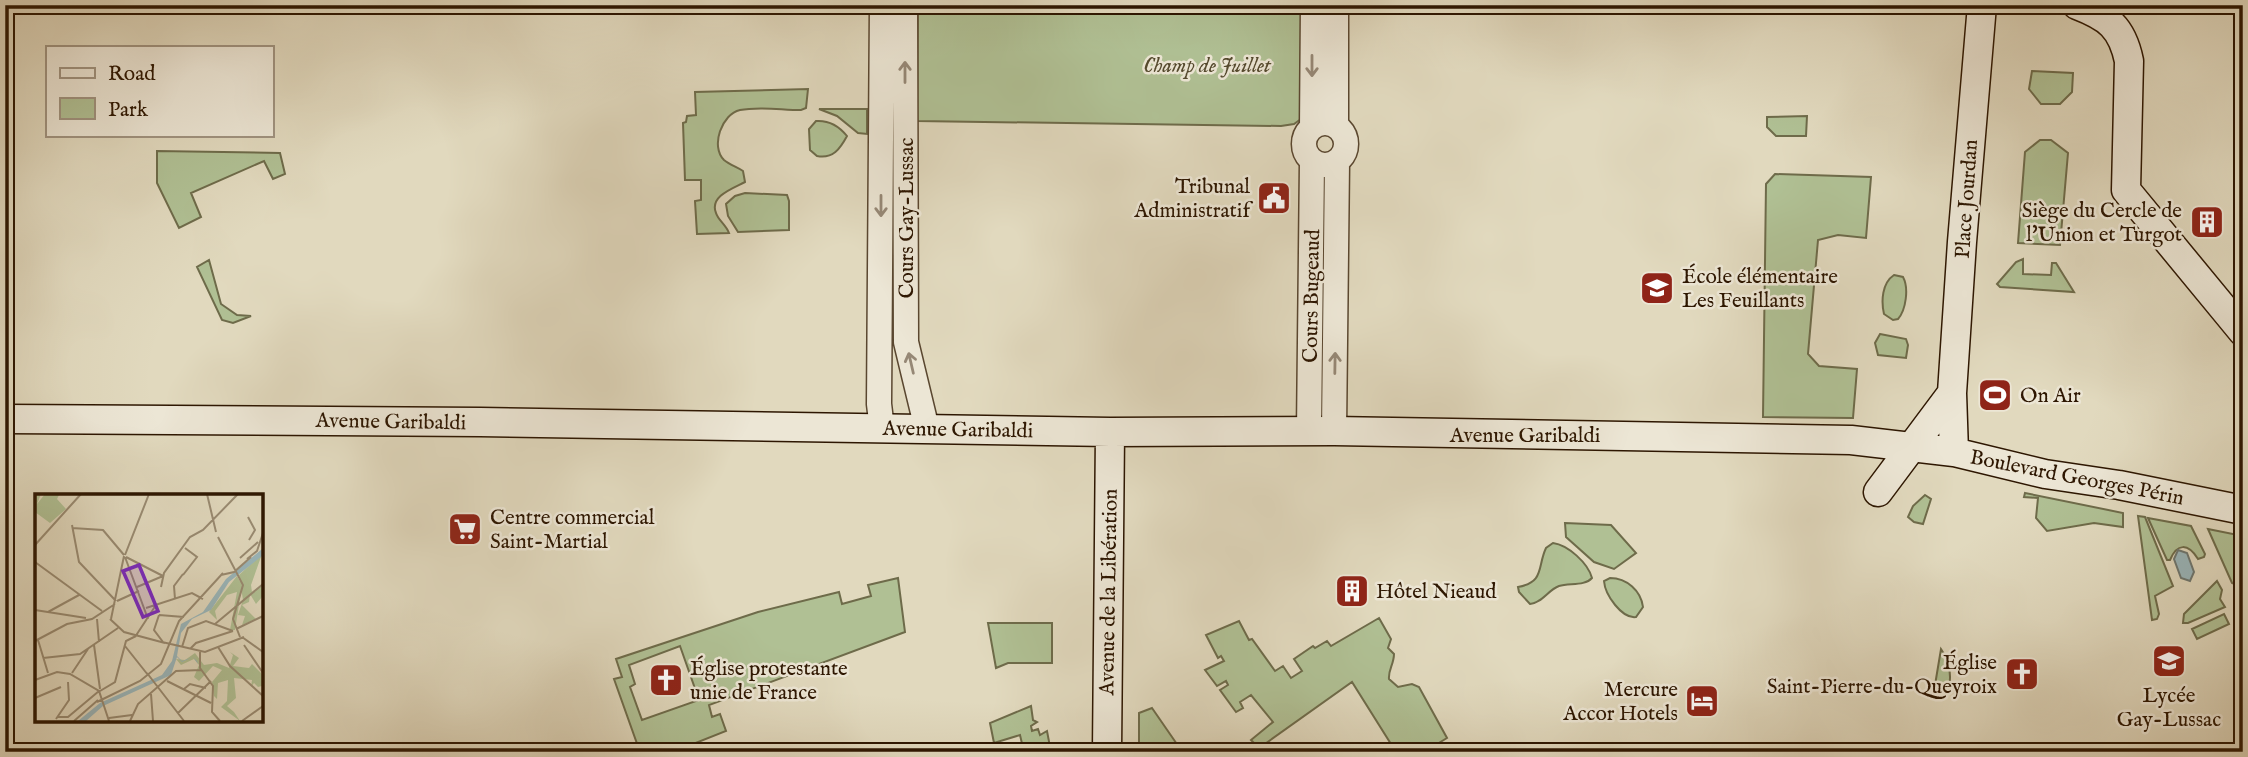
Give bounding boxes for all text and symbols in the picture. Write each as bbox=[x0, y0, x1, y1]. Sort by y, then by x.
legend bbox=[46, 46, 273, 136]
park label: Champ de Juillet bbox=[1143, 53, 1272, 80]
one-way arrow bbox=[1306, 54, 1319, 77]
one-way arrow bbox=[898, 60, 912, 83]
text: Road bbox=[108, 61, 156, 88]
text: Park bbox=[108, 97, 149, 124]
street label: Cours Gay-Lussac bbox=[894, 137, 921, 299]
street label: Place Jourdan bbox=[1950, 139, 1985, 260]
place label: Tribunal Administratif bbox=[1133, 174, 1253, 225]
public building icon: Tribunal Administratif bbox=[1255, 179, 1293, 217]
one-way arrow bbox=[874, 194, 888, 217]
place label: Siège du Cercle de l'Union et Turgot bbox=[2022, 198, 2182, 249]
building icon: Siège du Cercle de l'Union et Turgot bbox=[2188, 203, 2226, 241]
street label: Cours Bugeaud bbox=[1298, 228, 1327, 363]
place label: École élémentaire Les Feuillants bbox=[1682, 263, 1838, 315]
school or university icon: École élémentaire Les Feuillants bbox=[1638, 269, 1676, 307]
one-way arrow bbox=[1328, 351, 1341, 374]
one-way arrow bbox=[904, 352, 917, 375]
sports icon: On Air bbox=[1976, 376, 2014, 414]
place label: On Air bbox=[2020, 383, 2081, 410]
street label: Avenue Garibaldi bbox=[314, 408, 466, 437]
street label: Avenue Garibaldi bbox=[881, 416, 1033, 445]
street label: Avenue Garibaldi bbox=[1449, 423, 1600, 450]
street label: Boulevard Georges Périn bbox=[1967, 444, 2186, 512]
street label: Avenue de la Libération bbox=[1094, 488, 1125, 697]
inset map bbox=[35, 494, 262, 722]
place label: Centre commercial Saint-Martial bbox=[490, 505, 655, 556]
supermarket icon: Centre commercial Saint-Martial bbox=[446, 510, 484, 548]
building icon: Hôtel Nieaud bbox=[1333, 572, 1371, 610]
place label: Hôtel Nieaud bbox=[1376, 579, 1497, 606]
school or university icon: Lycée Gay-Lussac bbox=[2150, 642, 2188, 680]
place label: Église Saint-Pierre-du-Queyroix bbox=[1767, 649, 1997, 701]
place label: Église protestante unie de France bbox=[690, 655, 848, 707]
church icon: Église Saint-Pierre-du-Queyroix bbox=[2003, 655, 2041, 693]
church icon: Église protestante unie de France bbox=[647, 661, 685, 699]
place label: Mercure Accor Hotels bbox=[1562, 677, 1678, 728]
hotel icon: Mercure Accor Hotels bbox=[1683, 682, 1721, 720]
place label: Lycée Gay-Lussac bbox=[2117, 683, 2221, 734]

